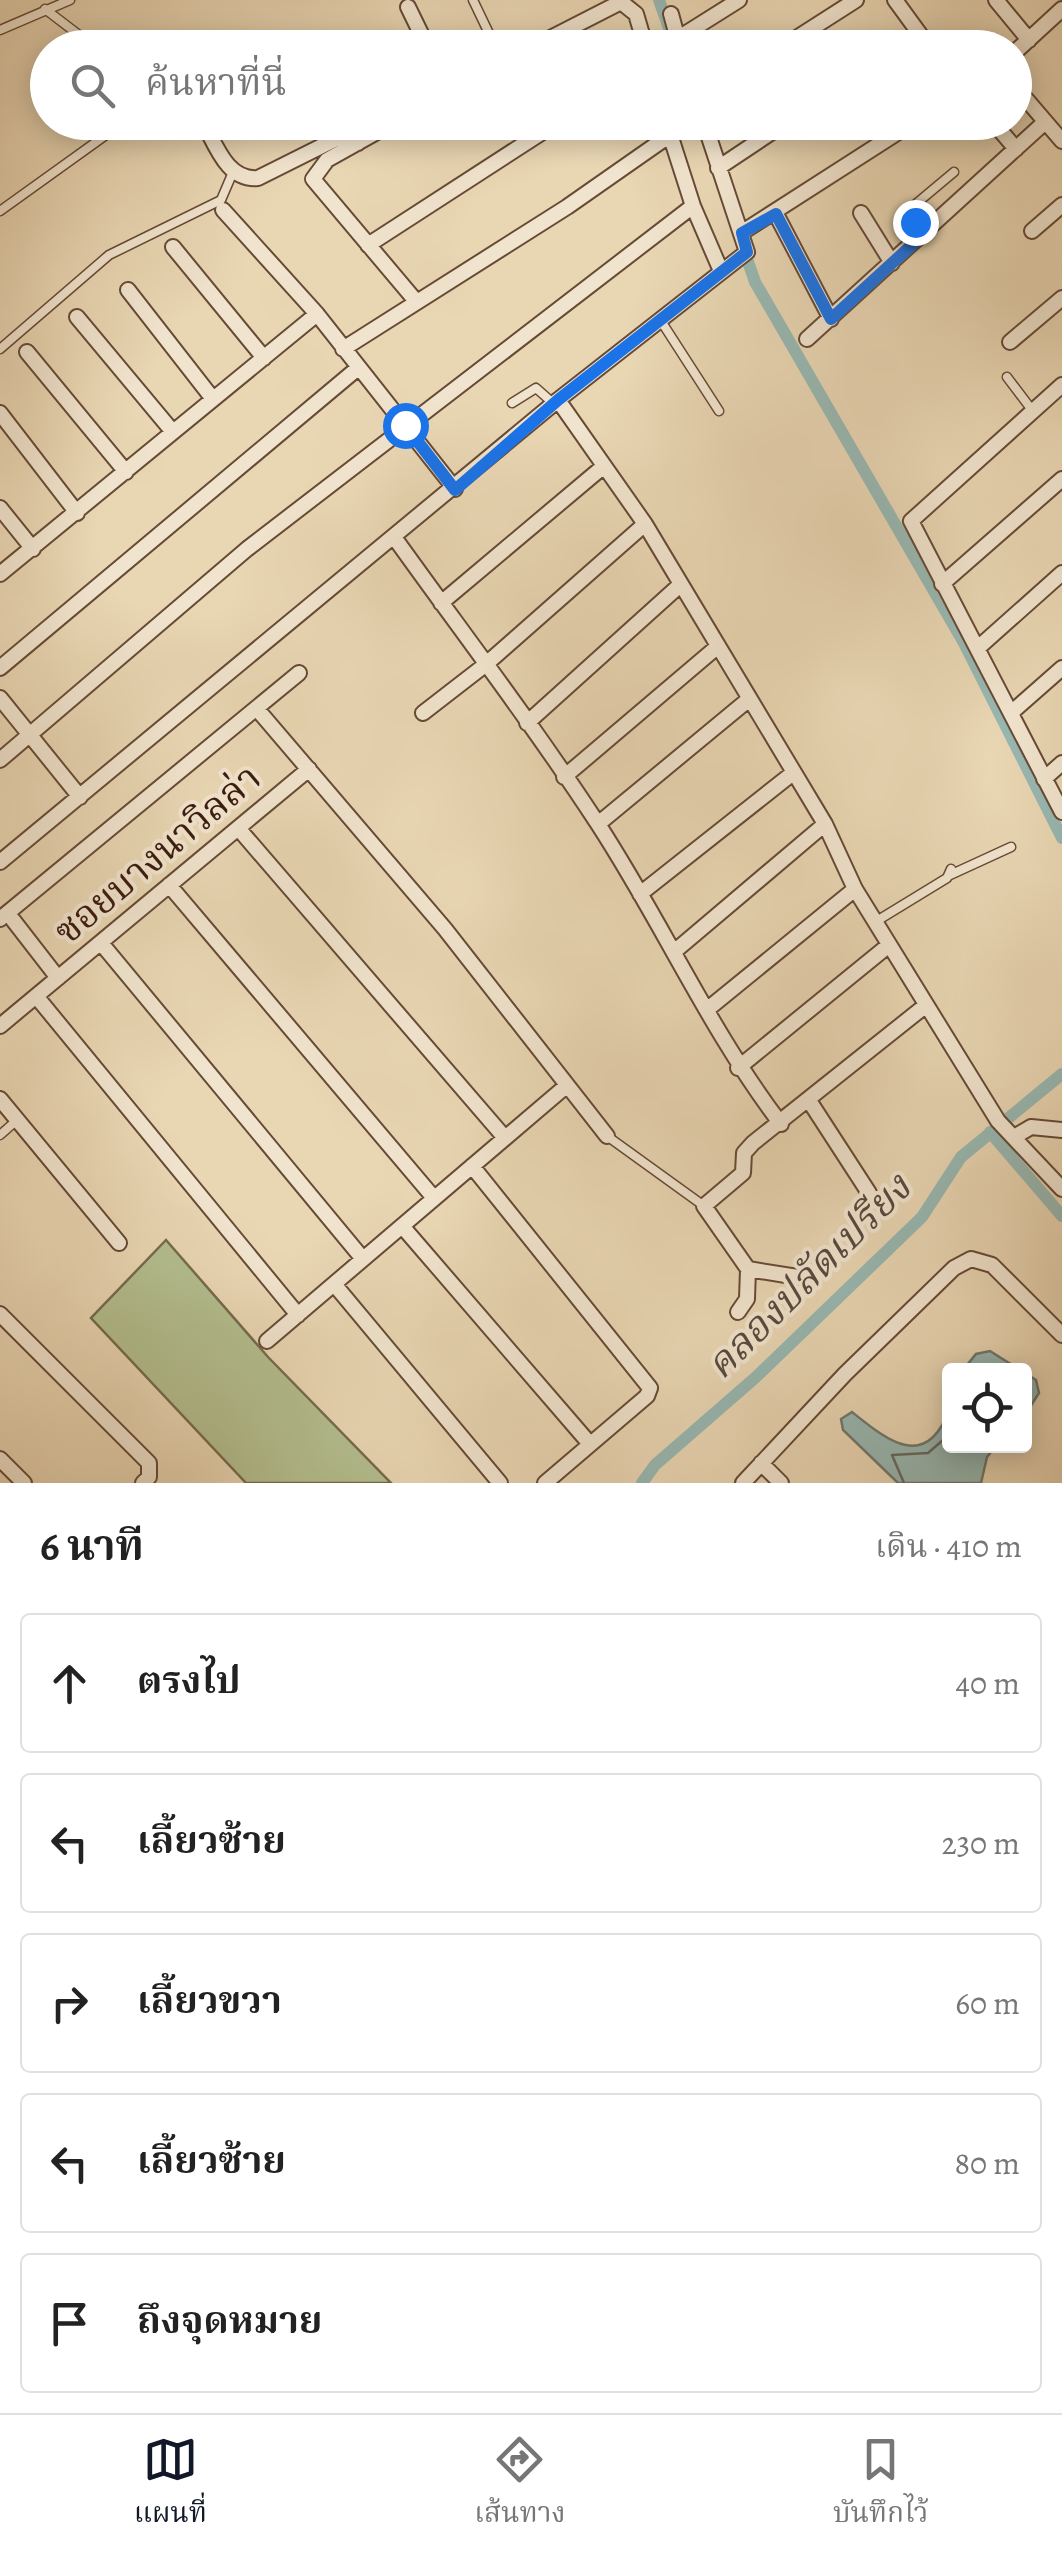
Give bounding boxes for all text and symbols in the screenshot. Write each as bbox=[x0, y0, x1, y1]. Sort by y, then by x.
search box bbox=[30, 30, 1032, 140]
text: ค้นหาที่นี่ bbox=[145, 56, 286, 108]
icon: search bbox=[65, 58, 120, 113]
route end bbox=[893, 200, 939, 246]
route start bbox=[383, 403, 429, 449]
street label: ซอยบางนาวิลล่า bbox=[42, 752, 272, 956]
water label: คลองปลัดเปรียง bbox=[693, 1160, 924, 1391]
map controls bbox=[942, 1363, 1032, 1453]
button: locate bbox=[942, 1363, 1032, 1453]
text: 6 นาที bbox=[40, 1517, 144, 1574]
text: เดิน · 410 m bbox=[875, 1524, 1022, 1568]
text: ตรงไป bbox=[137, 1654, 241, 1706]
icon: ahead bbox=[42, 1656, 97, 1711]
text: 40 m bbox=[955, 1661, 1020, 1705]
text: เลี้ยวซ้าย bbox=[137, 1814, 286, 1866]
icon: left bbox=[42, 1816, 97, 1871]
text: 230 m bbox=[941, 1821, 1020, 1865]
text: เลี้ยวขวา bbox=[137, 1974, 282, 2026]
icon: right bbox=[42, 1976, 97, 2031]
text: 60 m bbox=[955, 1981, 1020, 2025]
text: เลี้ยวซ้าย bbox=[137, 2134, 286, 2186]
icon: left bbox=[42, 2136, 97, 2191]
text: 80 m bbox=[954, 2141, 1020, 2185]
text: ถึงจุดหมาย bbox=[137, 2294, 322, 2346]
icon: arrive bbox=[42, 2296, 97, 2351]
tab: แผนที่ bbox=[134, 2432, 207, 2537]
tab: เส้นทาง bbox=[474, 2432, 566, 2537]
tab: บันทึกไว้ bbox=[833, 2432, 928, 2537]

